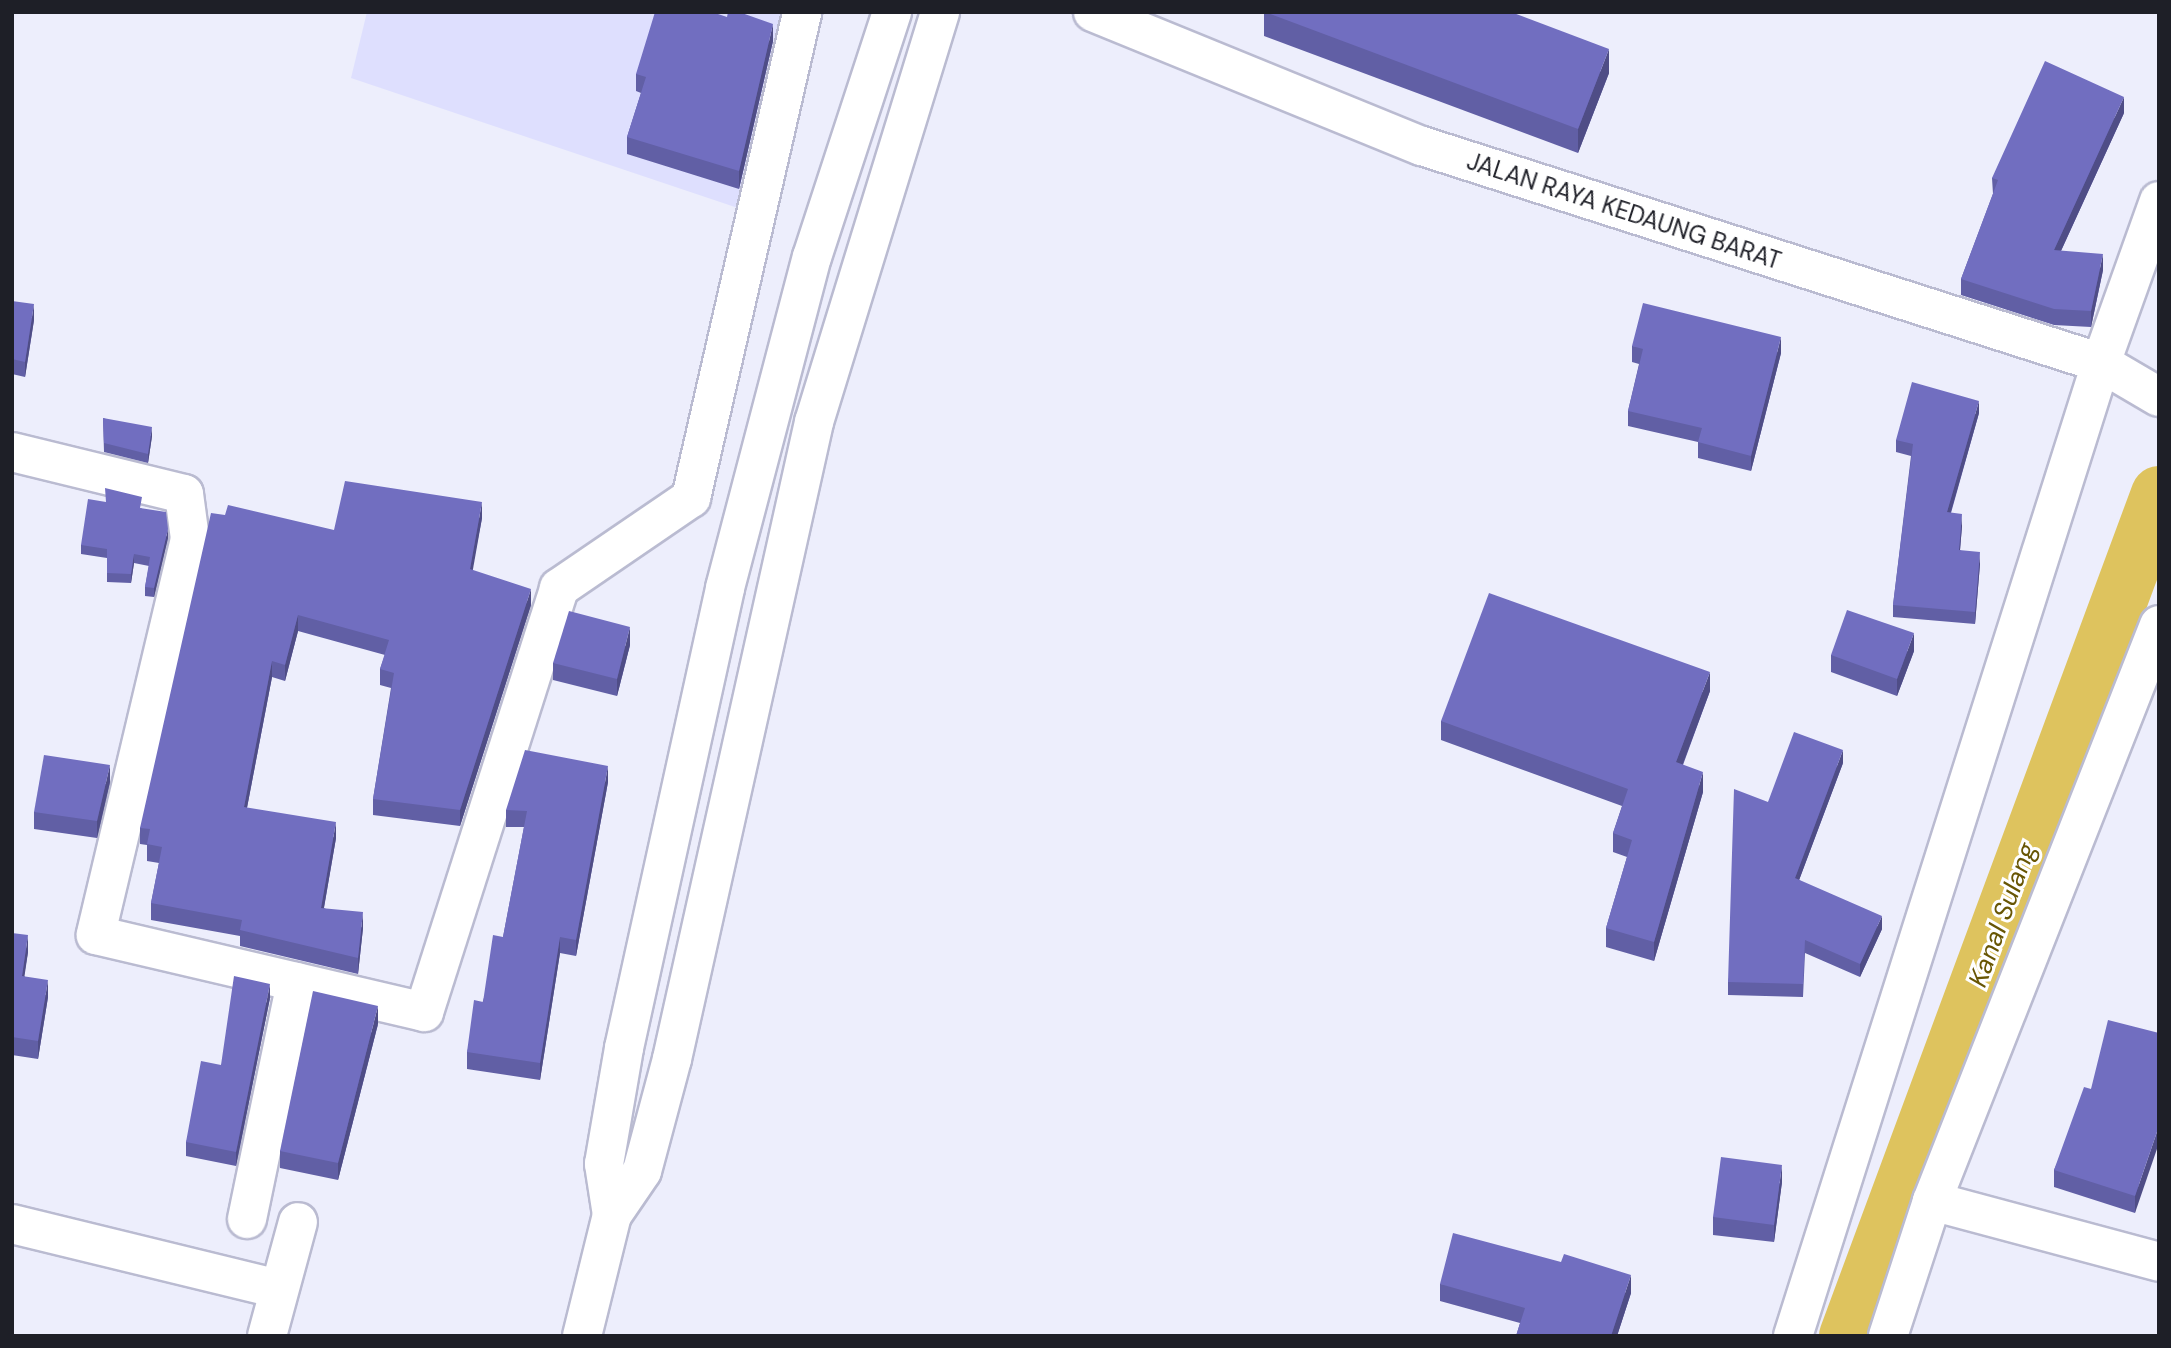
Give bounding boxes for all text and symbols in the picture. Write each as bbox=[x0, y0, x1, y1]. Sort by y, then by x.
street label: JALAN RAYA KEDAUNG BARAT bbox=[1463, 147, 1785, 275]
water label: Kanal Sulang bbox=[1962, 839, 2044, 991]

